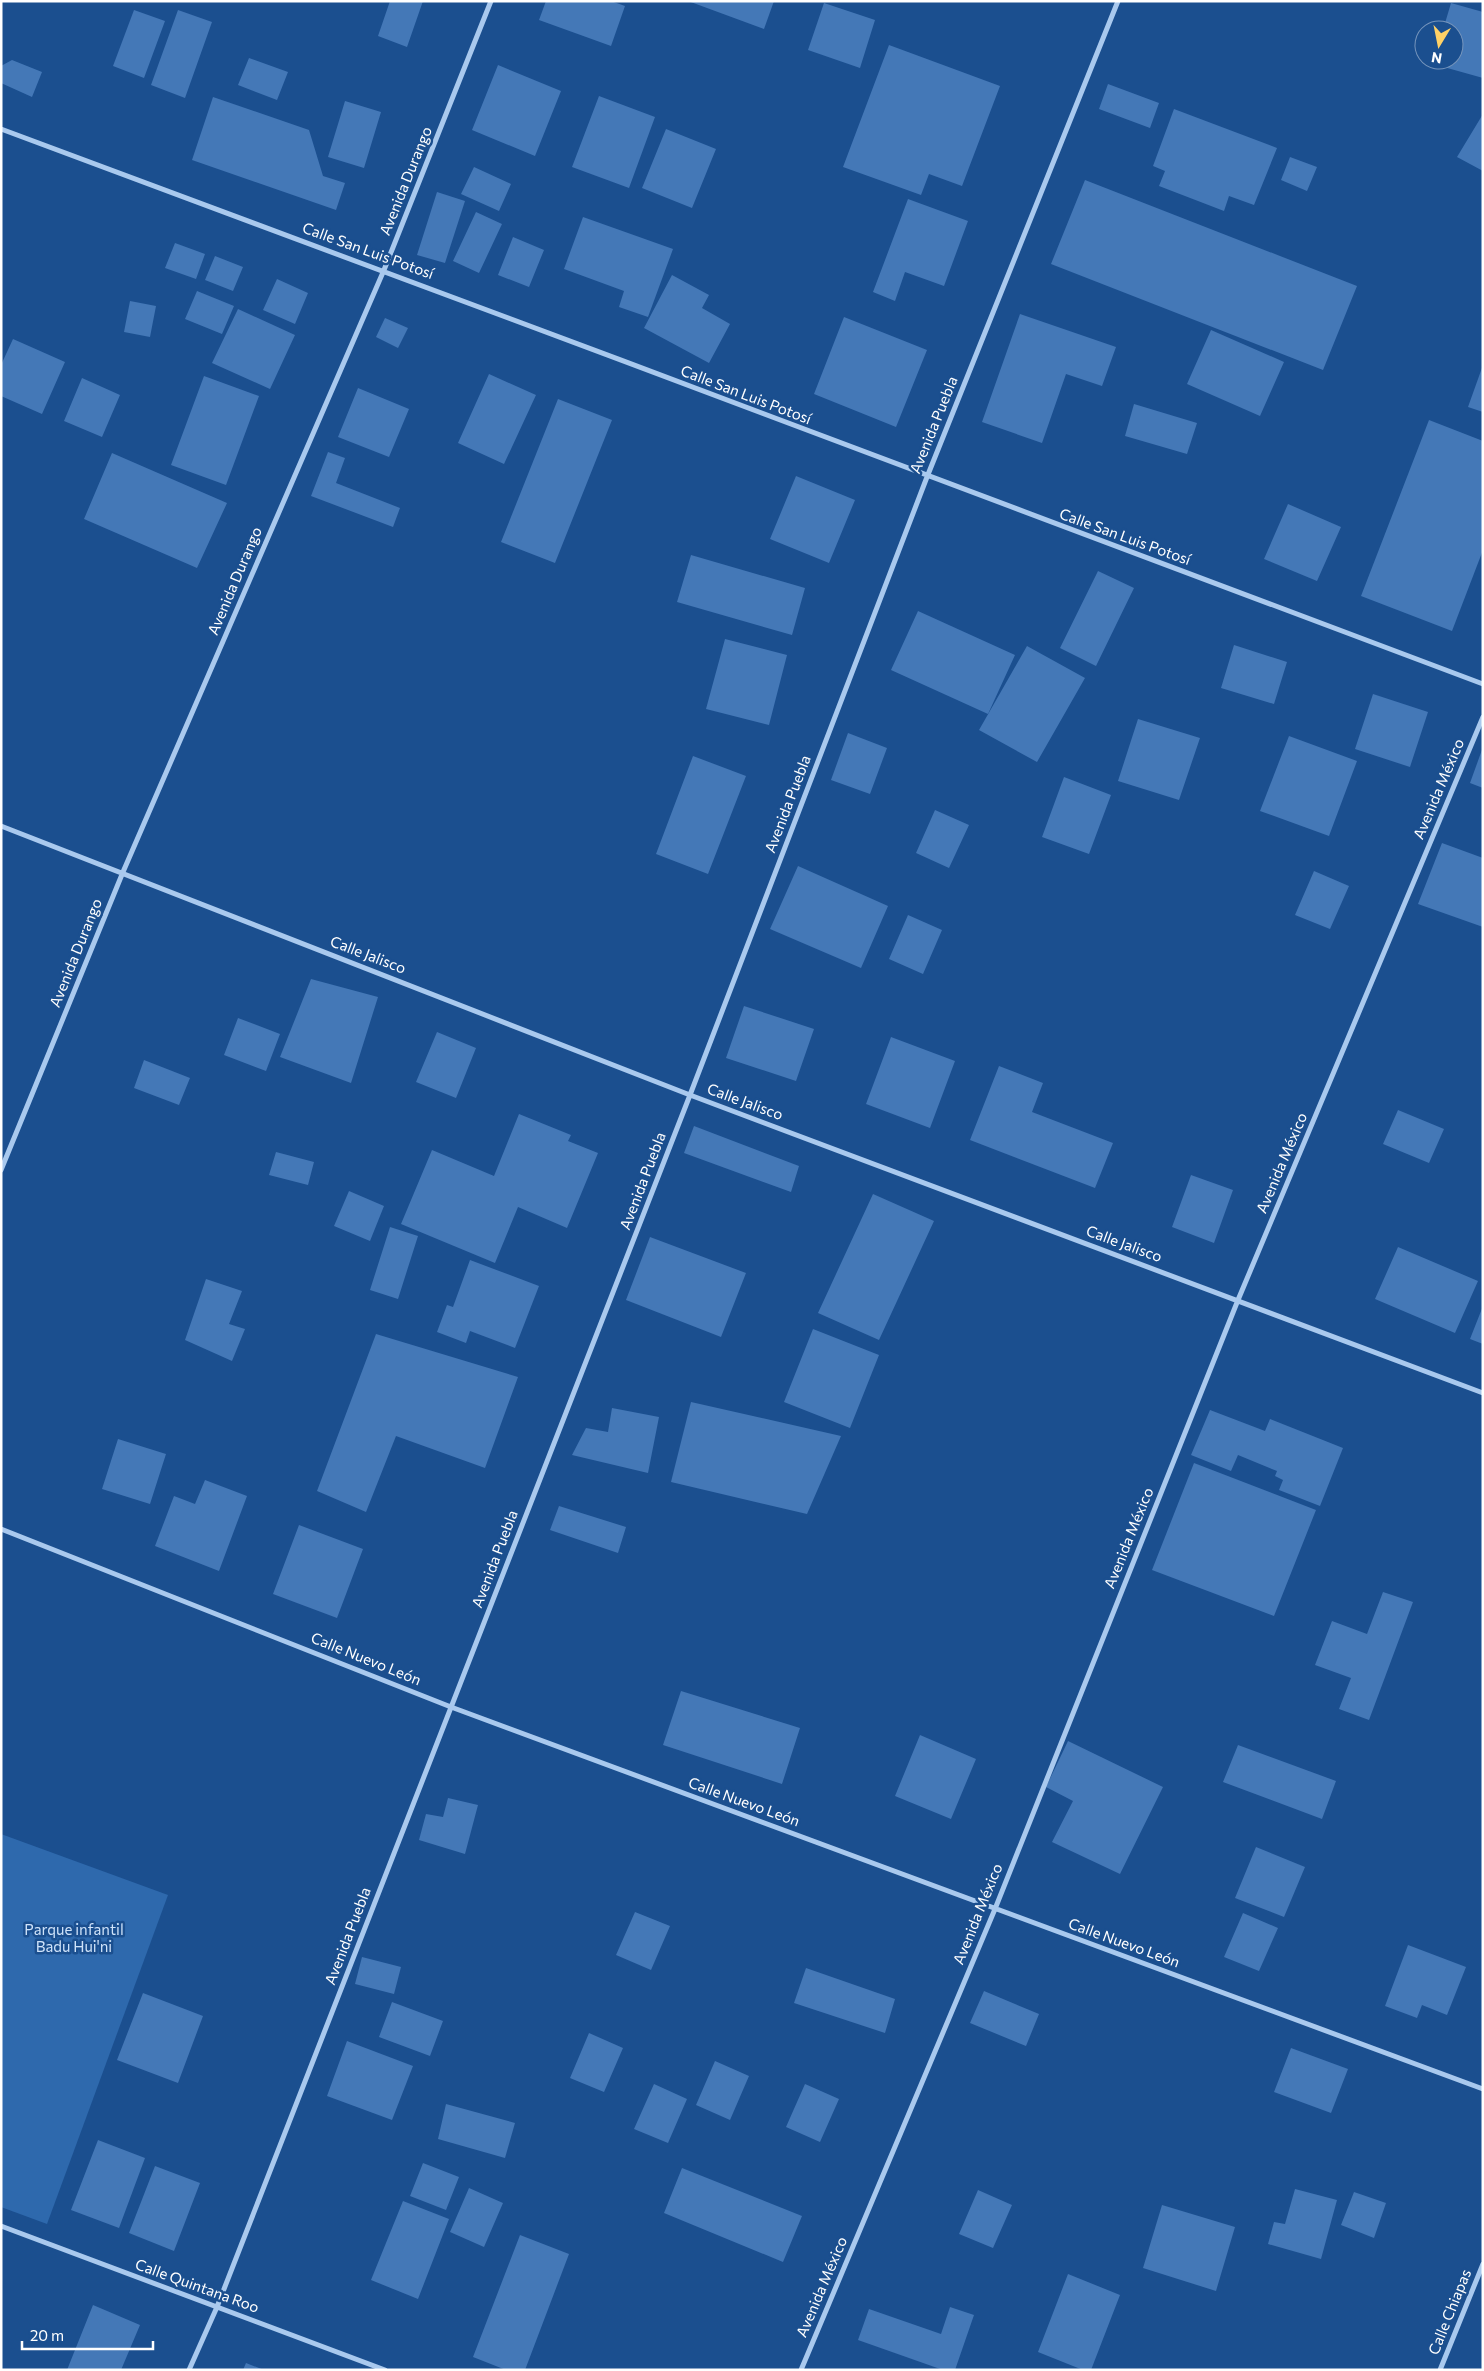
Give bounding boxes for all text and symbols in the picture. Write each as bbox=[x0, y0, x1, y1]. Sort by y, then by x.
north arrow bbox=[1414, 20, 1464, 70]
text: N bbox=[1430, 49, 1443, 68]
street label: Avenida Durango bbox=[375, 124, 435, 238]
street label: Calle San Luis Potosí bbox=[300, 218, 438, 283]
street label: Calle San Luis Potosí bbox=[678, 361, 815, 428]
street label: Avenida Puebla bbox=[905, 373, 961, 476]
street label: Calle San Luis Potosí bbox=[1057, 504, 1195, 569]
street label: Avenida Durango bbox=[203, 524, 265, 637]
street label: Avenida México bbox=[1409, 736, 1467, 842]
street label: Avenida Puebla bbox=[760, 752, 814, 855]
street label: Avenida Durango bbox=[45, 896, 105, 1010]
street label: Calle Jalisco bbox=[328, 931, 409, 977]
street label: Calle Jalisco bbox=[705, 1079, 786, 1123]
street label: Avenida México bbox=[1252, 1110, 1310, 1216]
street label: Avenida Puebla bbox=[615, 1129, 669, 1232]
street label: Calle Jalisco bbox=[1084, 1221, 1165, 1265]
street label: Avenida México bbox=[1100, 1484, 1157, 1591]
street label: Avenida Puebla bbox=[467, 1507, 521, 1610]
street label: Calle Nuevo León bbox=[309, 1628, 424, 1688]
street label: Calle Nuevo León bbox=[686, 1773, 803, 1830]
street label: Avenida México bbox=[949, 1860, 1006, 1967]
street label: Avenida Puebla bbox=[320, 1884, 374, 1987]
street label: Calle Nuevo León bbox=[1066, 1914, 1183, 1971]
park label: Parque infantil Badu Hui'ni bbox=[24, 1920, 124, 1955]
street label: Avenida México bbox=[792, 2234, 850, 2340]
street label: Calle Quintana Roo bbox=[133, 2254, 262, 2316]
street label: Calle Chiapas bbox=[1424, 2266, 1474, 2357]
scale bar bbox=[22, 2318, 154, 2350]
text: 20 m bbox=[30, 2326, 64, 2344]

